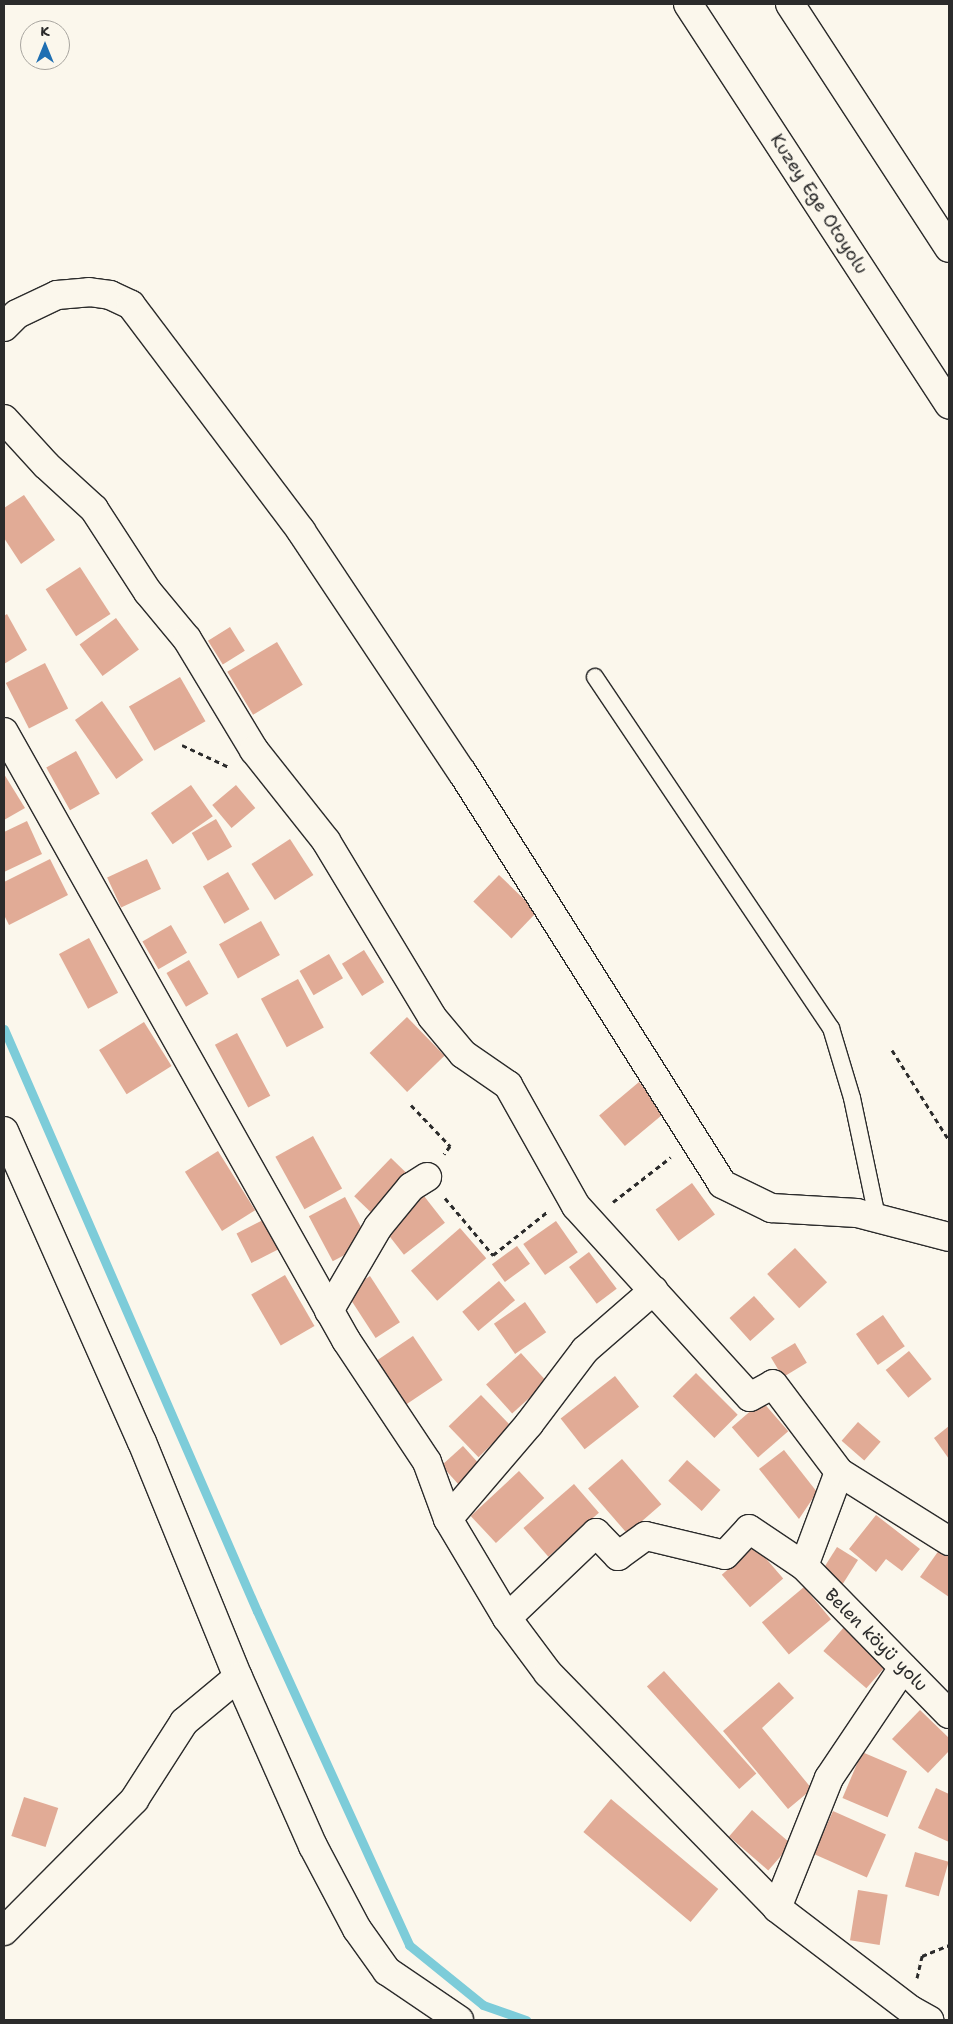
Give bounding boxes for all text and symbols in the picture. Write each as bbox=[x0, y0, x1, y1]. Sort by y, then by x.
north arrow bbox=[20, 20, 70, 70]
text: K bbox=[40, 22, 50, 40]
street label: Kuzey Ege Otoyolu bbox=[766, 130, 872, 278]
street label: Belen köyü yolu bbox=[820, 1584, 932, 1696]

